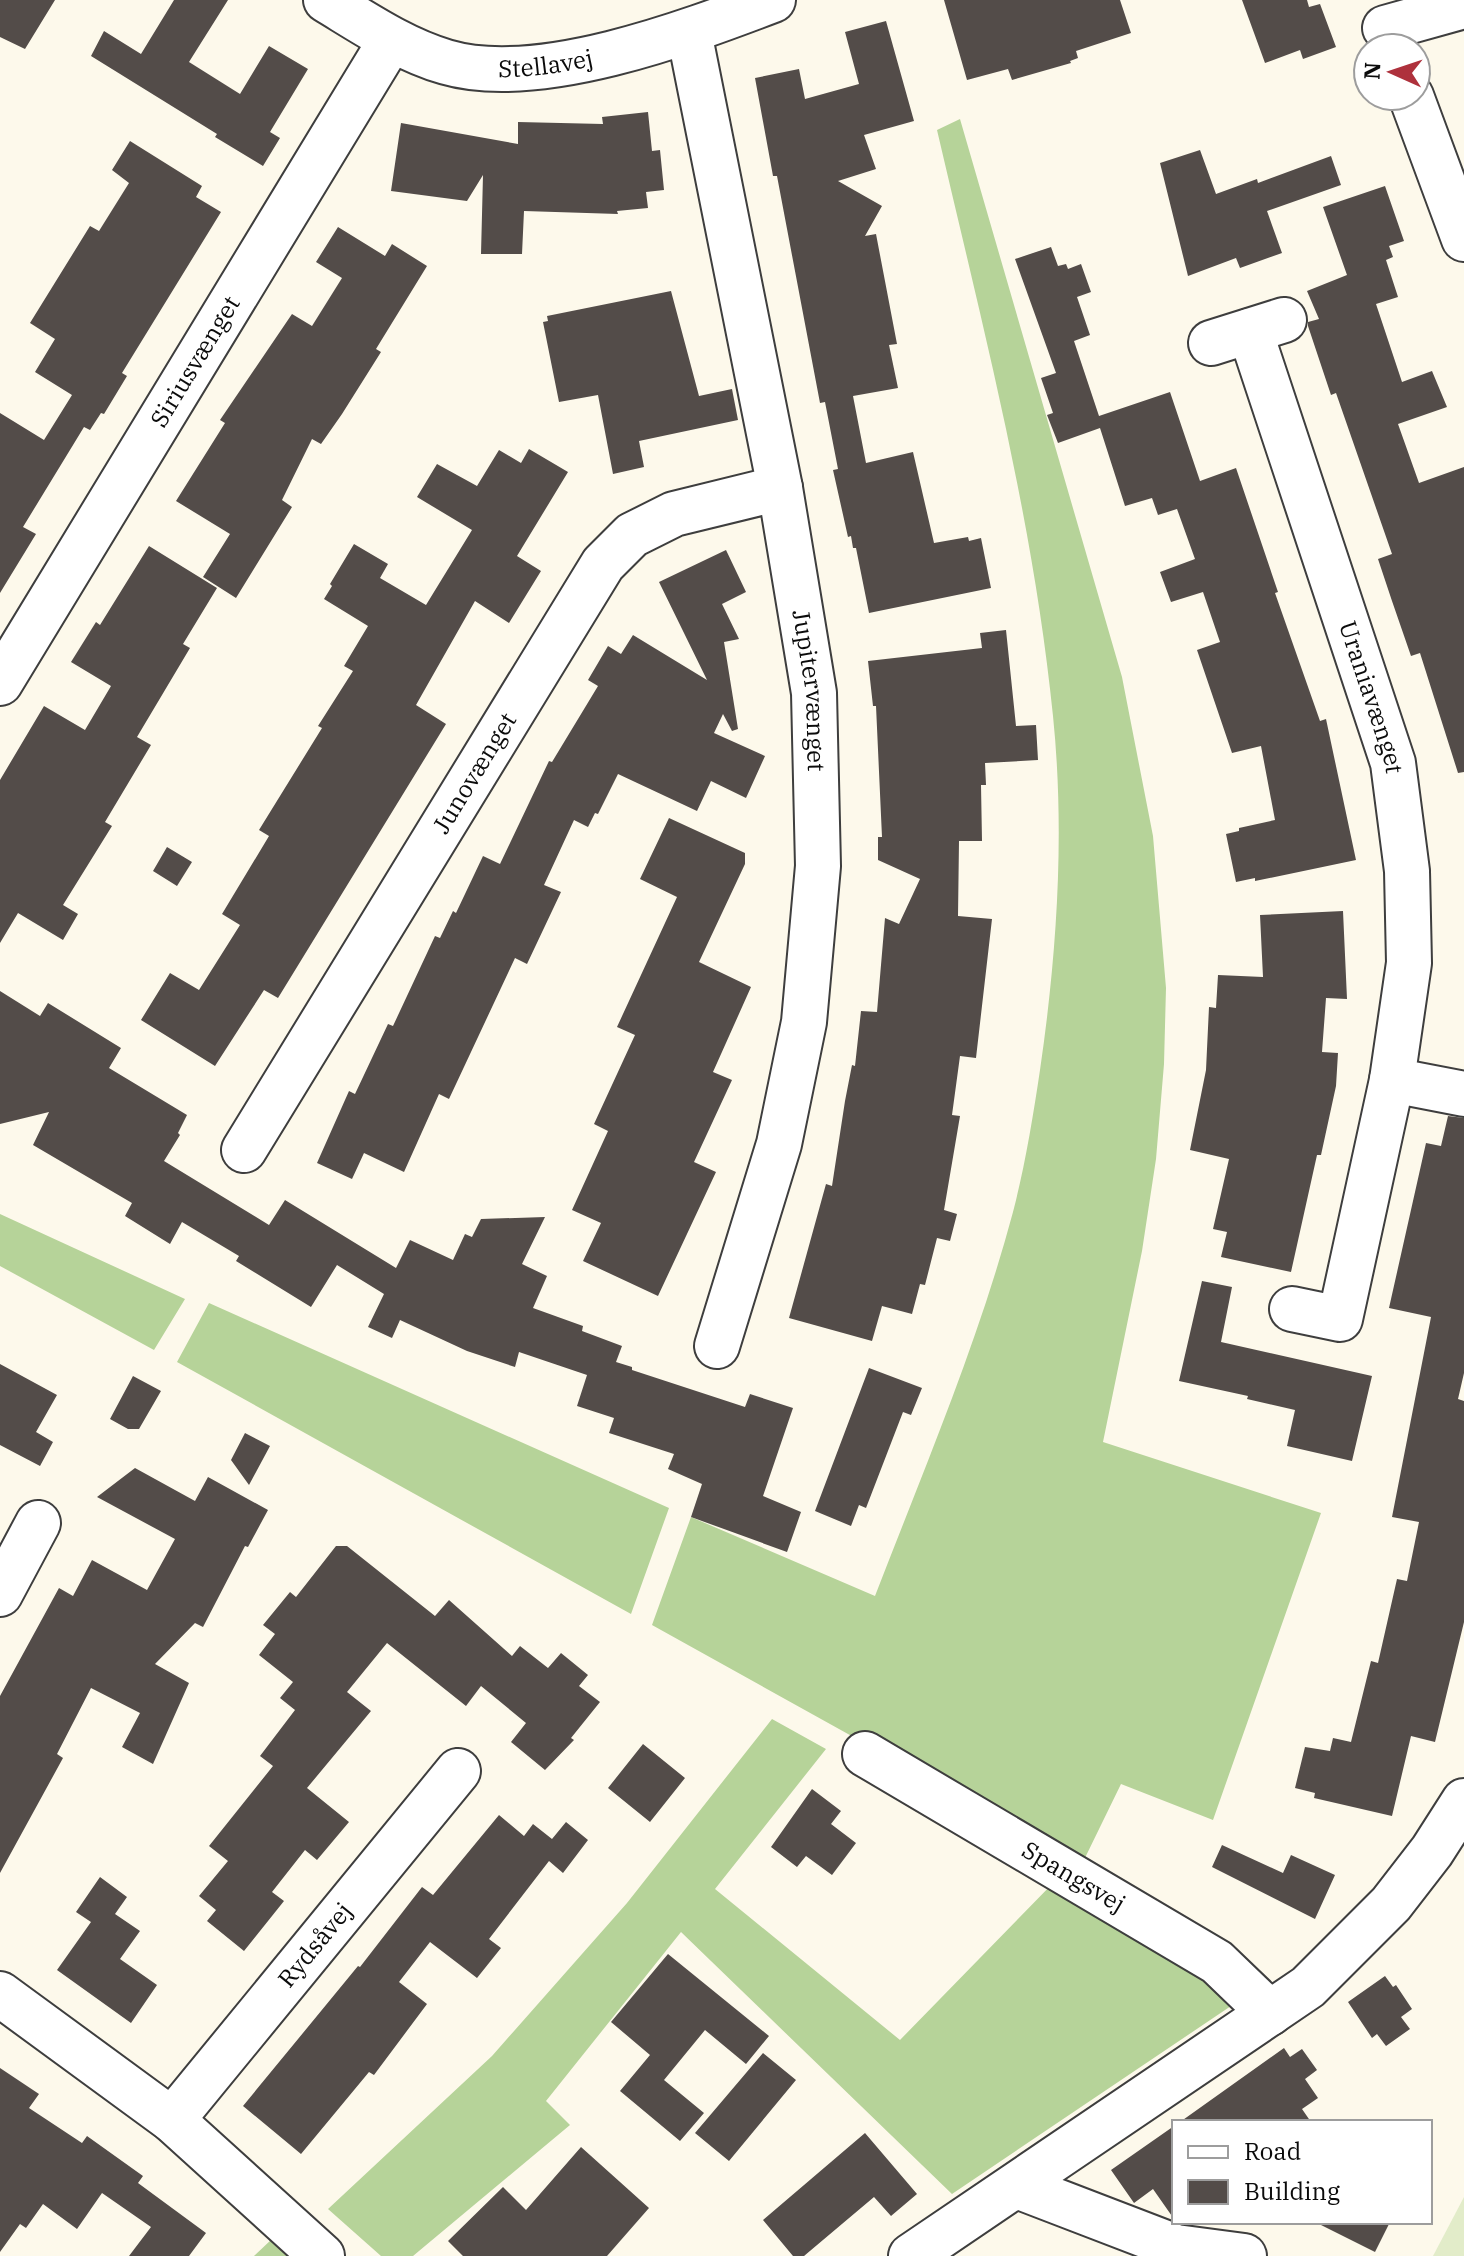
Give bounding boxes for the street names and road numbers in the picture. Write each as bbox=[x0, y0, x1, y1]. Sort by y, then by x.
street label: Stellavej bbox=[498, 41, 596, 84]
street label: Siriusvænget bbox=[142, 290, 247, 433]
street label: Jupitervænget bbox=[785, 607, 833, 772]
street label: Uraniavænget bbox=[1332, 617, 1411, 775]
street label: Junovænget bbox=[425, 706, 523, 839]
street label: Spangsvej bbox=[1016, 1833, 1131, 1919]
street label: Rydsåvej bbox=[270, 1896, 359, 1994]

